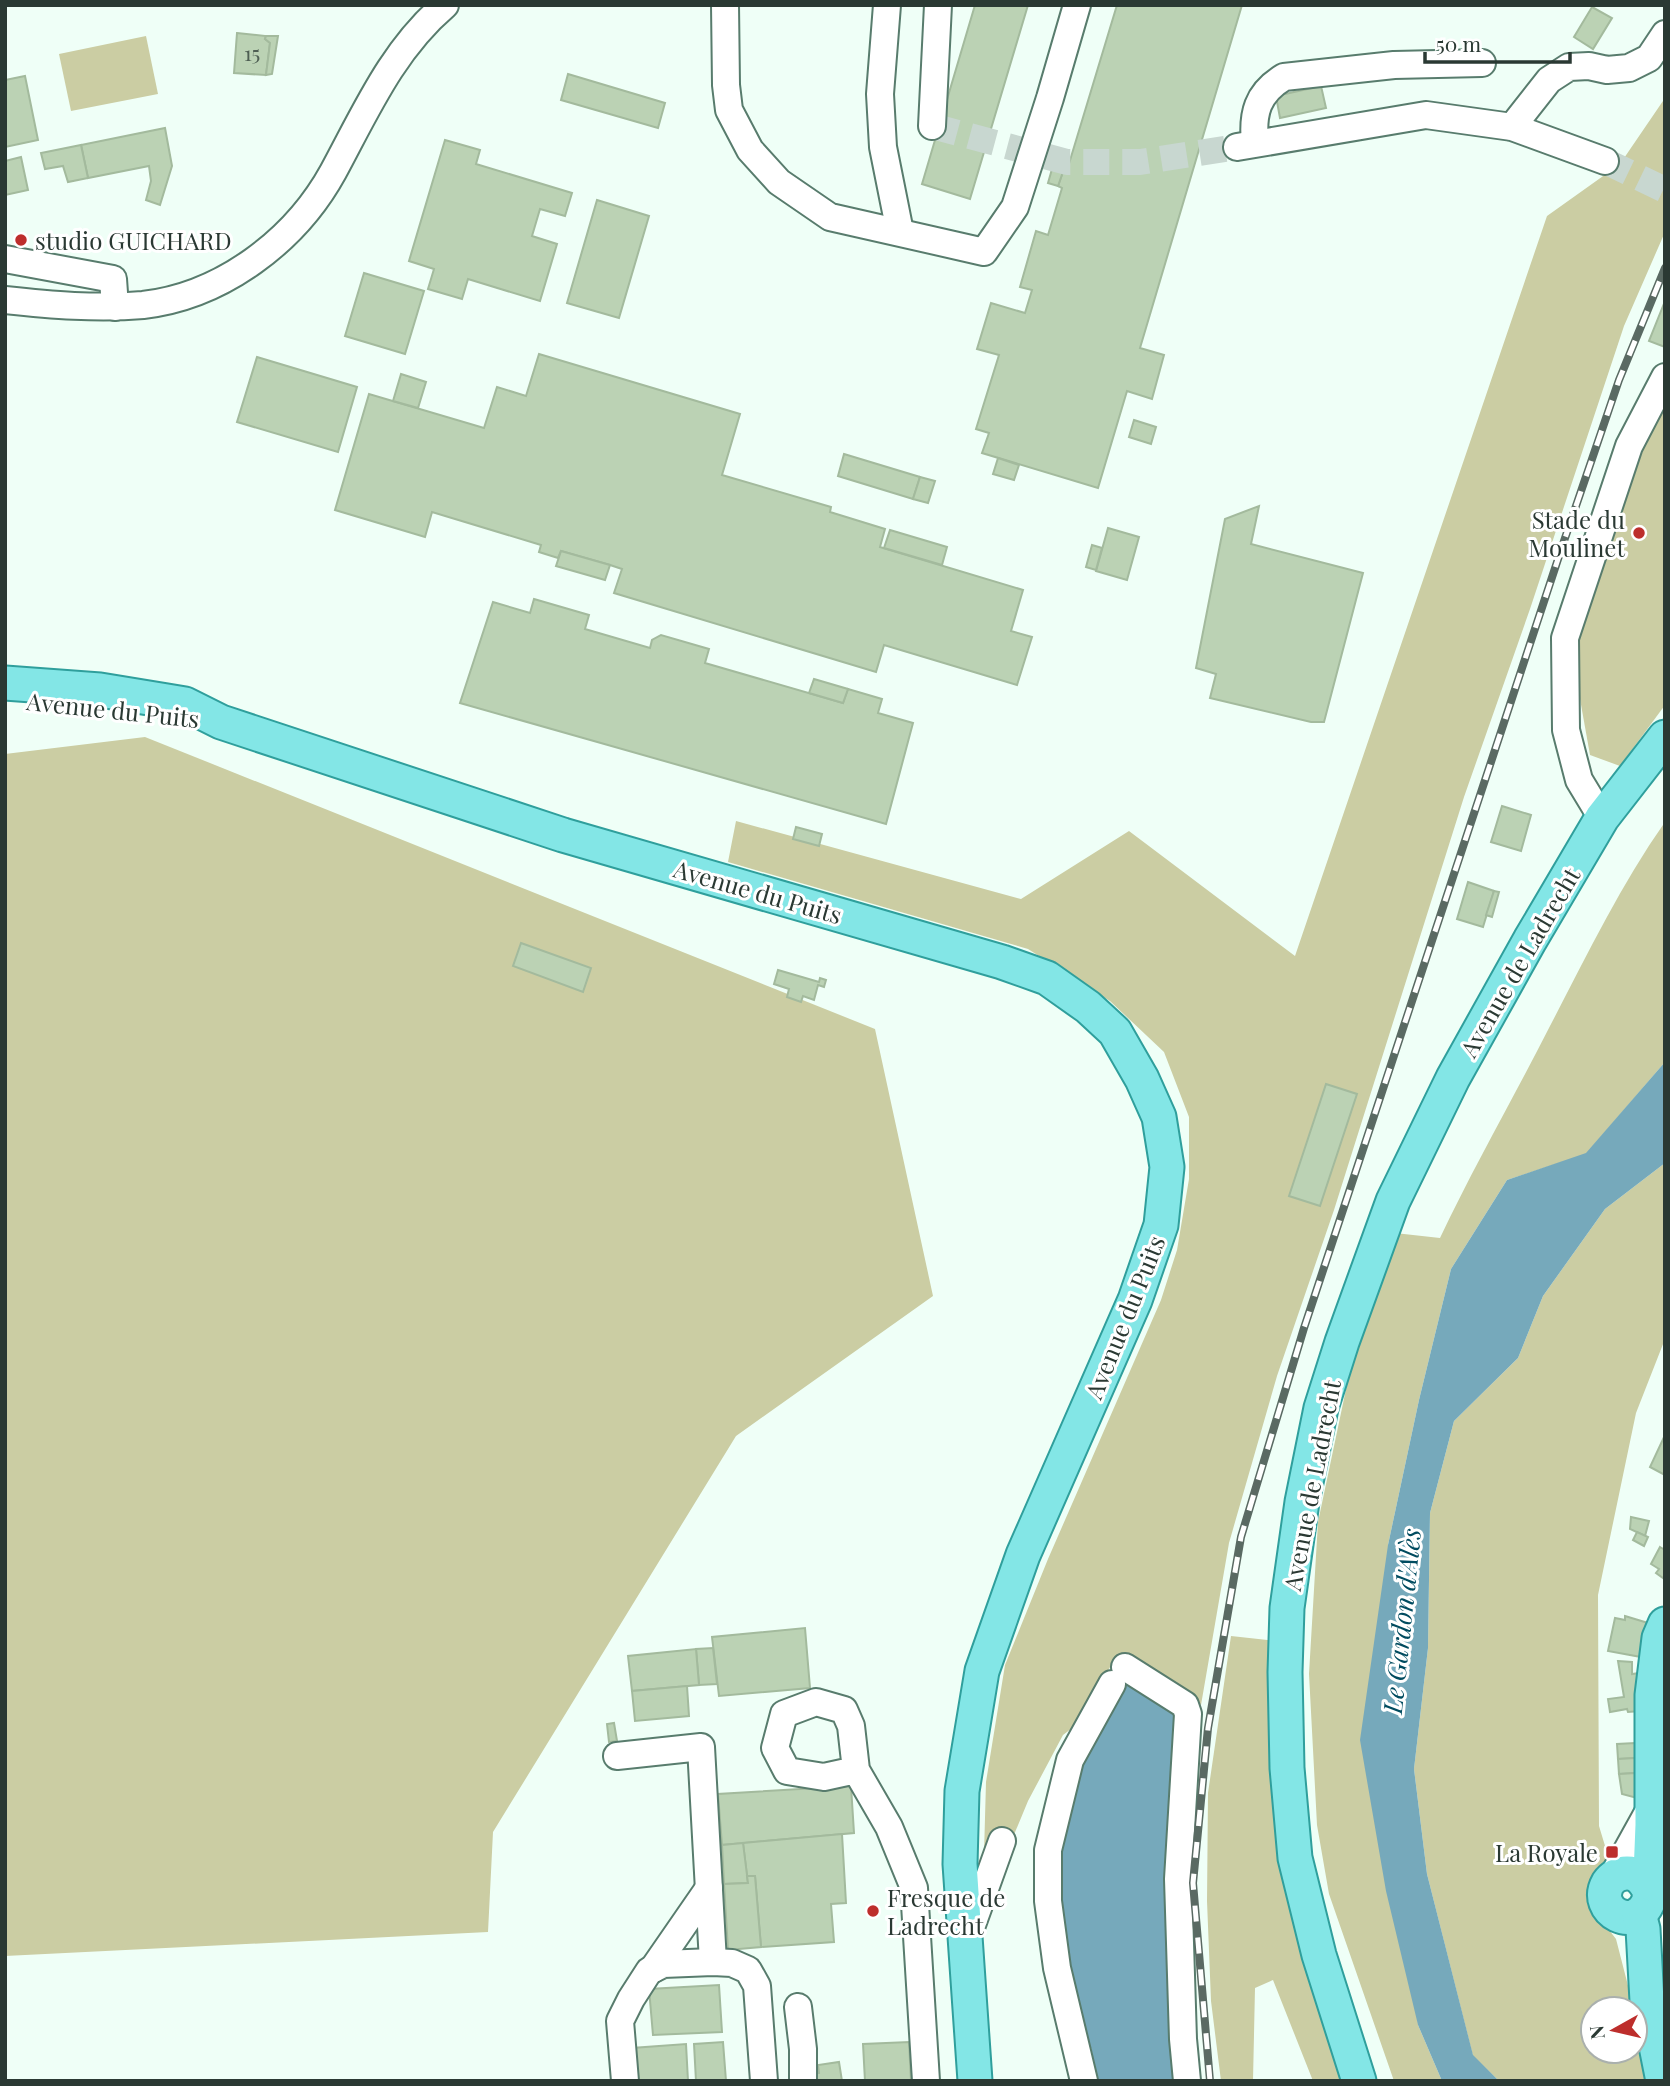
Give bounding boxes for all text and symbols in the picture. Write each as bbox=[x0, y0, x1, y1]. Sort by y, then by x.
scale bar bbox=[1425, 21, 1570, 65]
text: 50 m bbox=[1436, 29, 1482, 57]
house number: 15 bbox=[244, 38, 260, 66]
place label: studio GUICHARD bbox=[35, 224, 232, 256]
marker: studio GUICHARD bbox=[13, 232, 29, 248]
place label: Stade du Moulinet bbox=[1529, 503, 1625, 563]
marker: Stade du Moulinet bbox=[1631, 525, 1647, 541]
street label: Avenue du Puits bbox=[24, 684, 201, 734]
street label: Avenue du Puits bbox=[669, 851, 846, 930]
street label: Avenue de Ladrecht bbox=[1451, 861, 1587, 1063]
street label: Avenue du Puits bbox=[1076, 1231, 1171, 1404]
street label: Avenue de Ladrecht bbox=[1275, 1376, 1347, 1594]
water label: Le Gardon d'Alès bbox=[1374, 1527, 1428, 1716]
place label: La Royale bbox=[1495, 1836, 1598, 1868]
marker: La Royale bbox=[1604, 1844, 1620, 1860]
place label: Fresque de Ladrecht bbox=[887, 1881, 1005, 1941]
marker: Fresque de Ladrecht bbox=[865, 1903, 881, 1919]
north arrow bbox=[1579, 1995, 1649, 2065]
text: N bbox=[1582, 2024, 1610, 2041]

